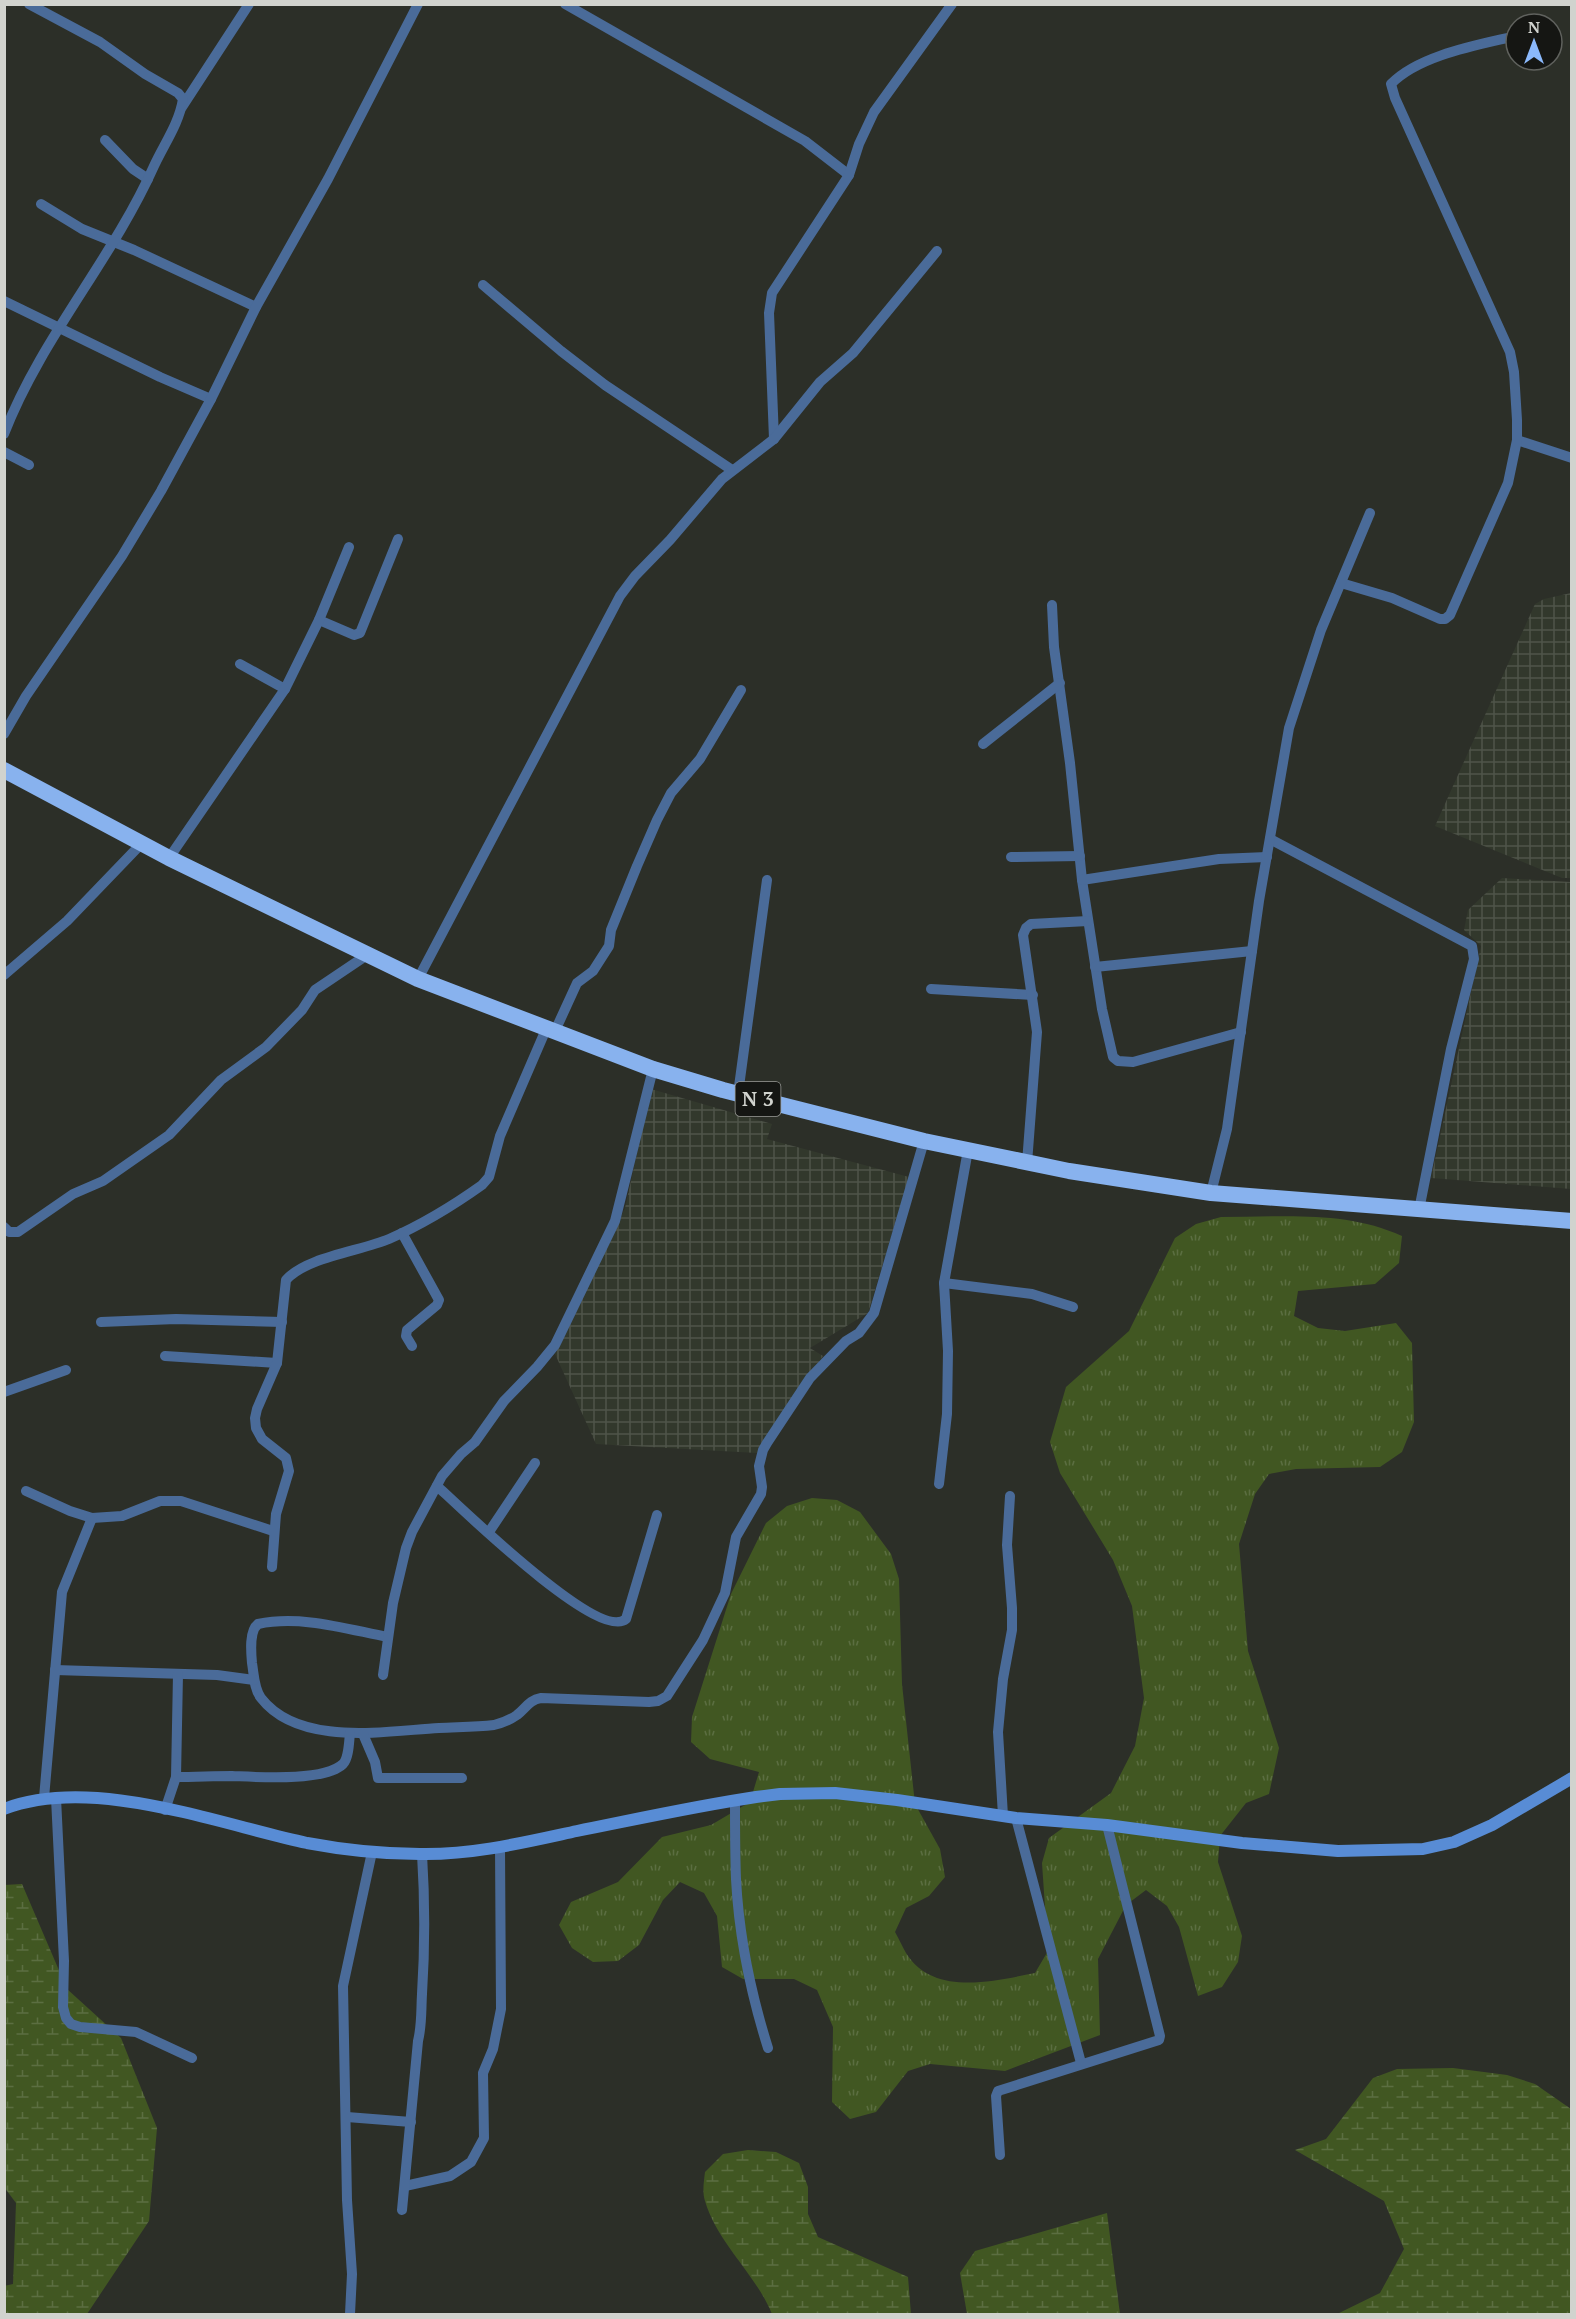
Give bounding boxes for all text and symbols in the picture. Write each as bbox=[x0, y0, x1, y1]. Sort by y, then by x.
north arrow bbox=[1504, 12, 1564, 72]
text: N bbox=[1528, 16, 1540, 38]
road number: N 3 bbox=[736, 1082, 780, 1116]

